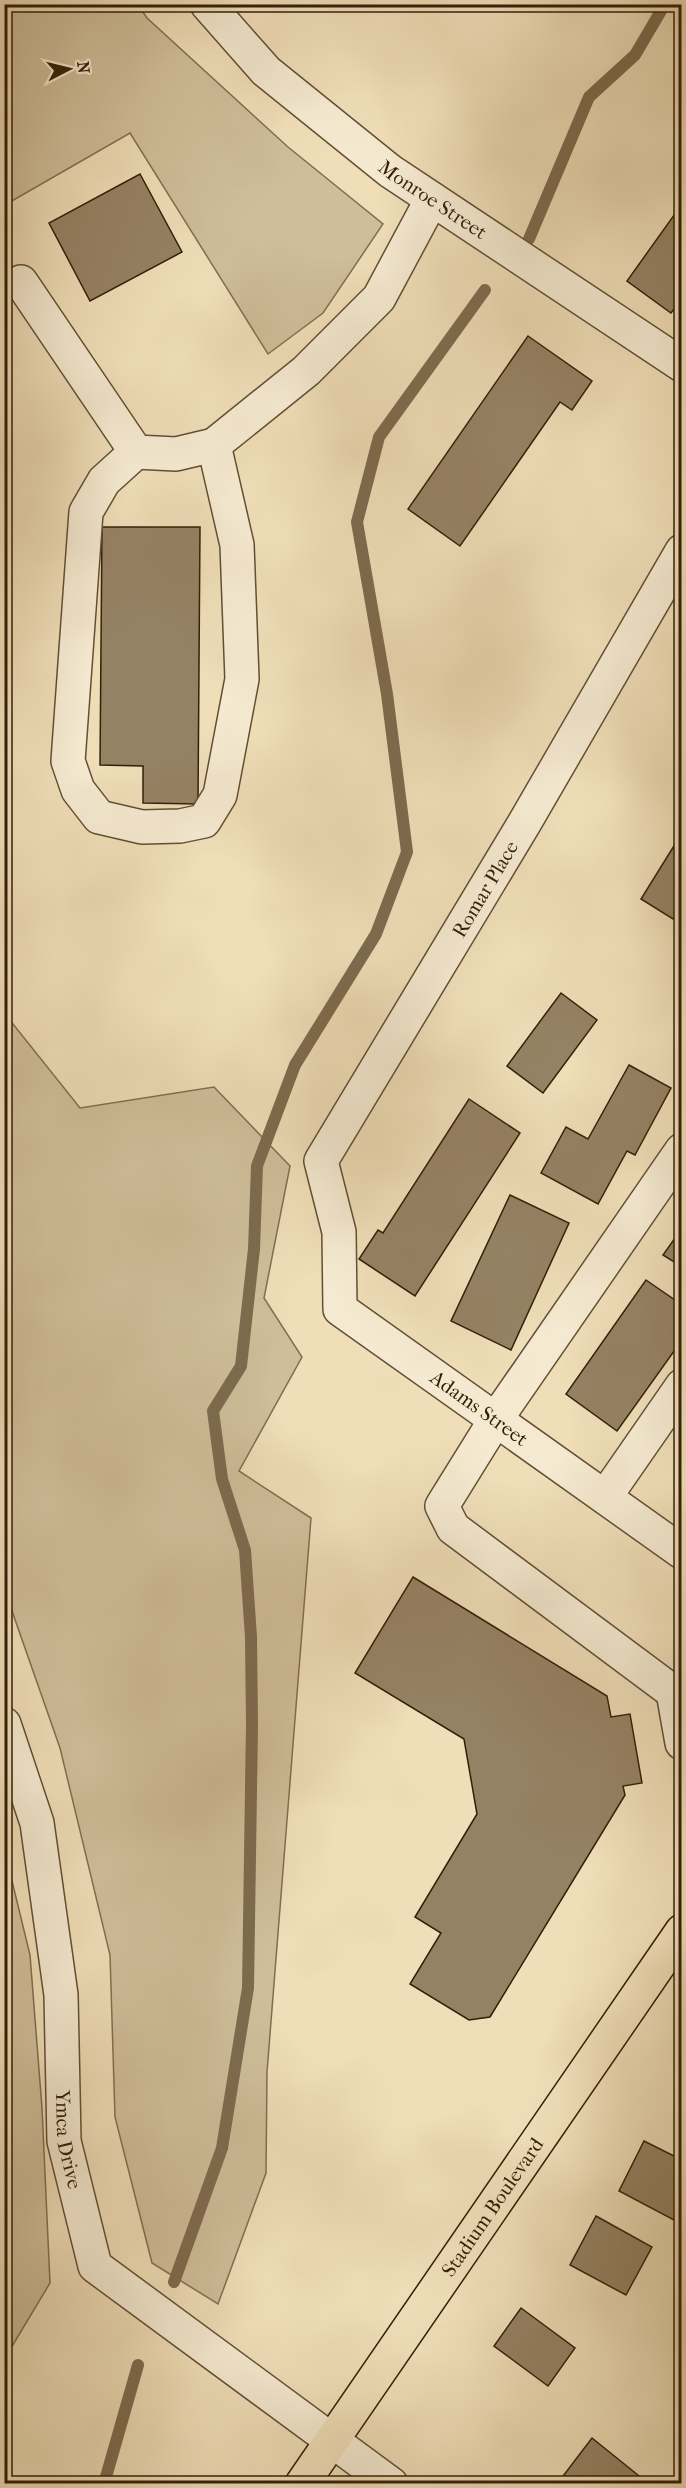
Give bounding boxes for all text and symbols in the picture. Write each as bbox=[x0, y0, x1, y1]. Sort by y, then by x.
north arrow bbox=[39, 39, 99, 99]
text: N bbox=[73, 60, 94, 75]
street label: Monroe Street bbox=[374, 155, 491, 244]
street label: Romar Place bbox=[448, 837, 523, 942]
street label: Adams Street bbox=[425, 1365, 532, 1451]
street label: Ymca Drive bbox=[51, 2089, 86, 2191]
street label: Stadium Boulevard bbox=[437, 2133, 549, 2281]

